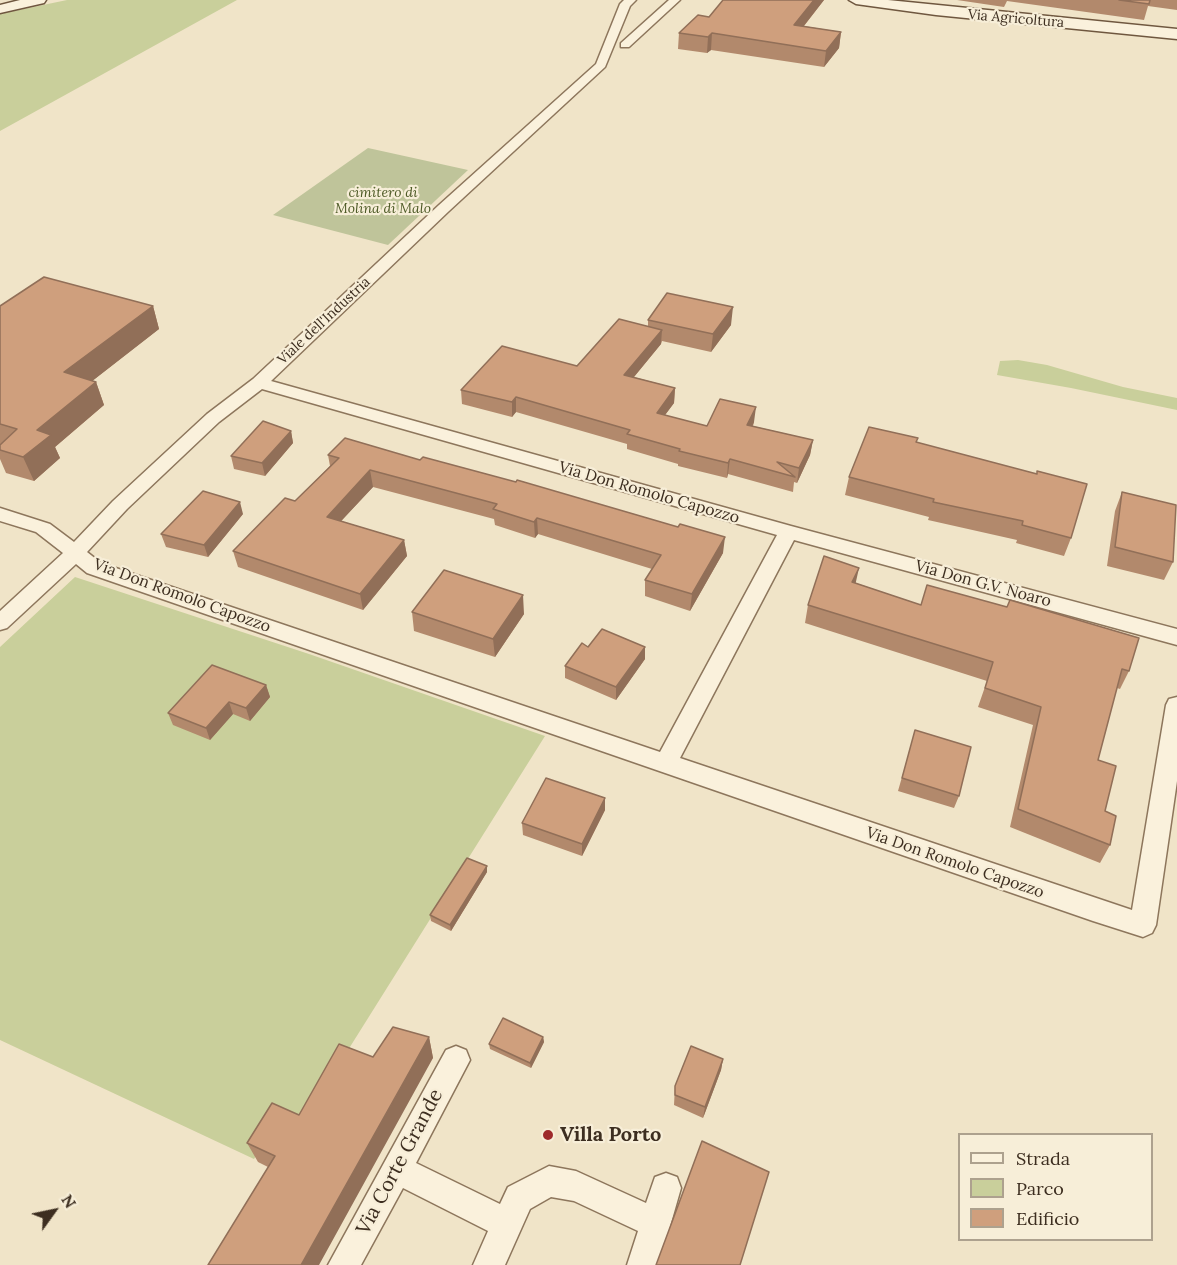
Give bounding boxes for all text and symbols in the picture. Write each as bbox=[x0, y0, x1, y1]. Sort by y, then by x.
street label: Via Agricoltura bbox=[967, 6, 1065, 32]
park label: cimitero di Molina di Malo bbox=[335, 185, 431, 218]
street label: Viale dell'Industria bbox=[274, 274, 374, 368]
street label: Via Don Romolo Capozzo bbox=[556, 458, 742, 528]
street label: Via Don Romolo Capozzo bbox=[91, 555, 273, 637]
street label: Via Don G.V. Noaro bbox=[913, 557, 1053, 611]
street label: Via Don Romolo Capozzo bbox=[863, 823, 1047, 903]
street label: Via Corte Grande bbox=[352, 1085, 448, 1239]
place label: Villa Porto bbox=[560, 1123, 661, 1147]
marker: Villa Porto bbox=[541, 1128, 555, 1142]
legend bbox=[958, 1133, 1153, 1241]
text: Strada bbox=[1016, 1147, 1070, 1170]
text: Parco bbox=[1016, 1177, 1064, 1200]
north arrow bbox=[24, 1181, 84, 1241]
text: N bbox=[57, 1191, 81, 1212]
text: Edificio bbox=[1016, 1207, 1079, 1230]

